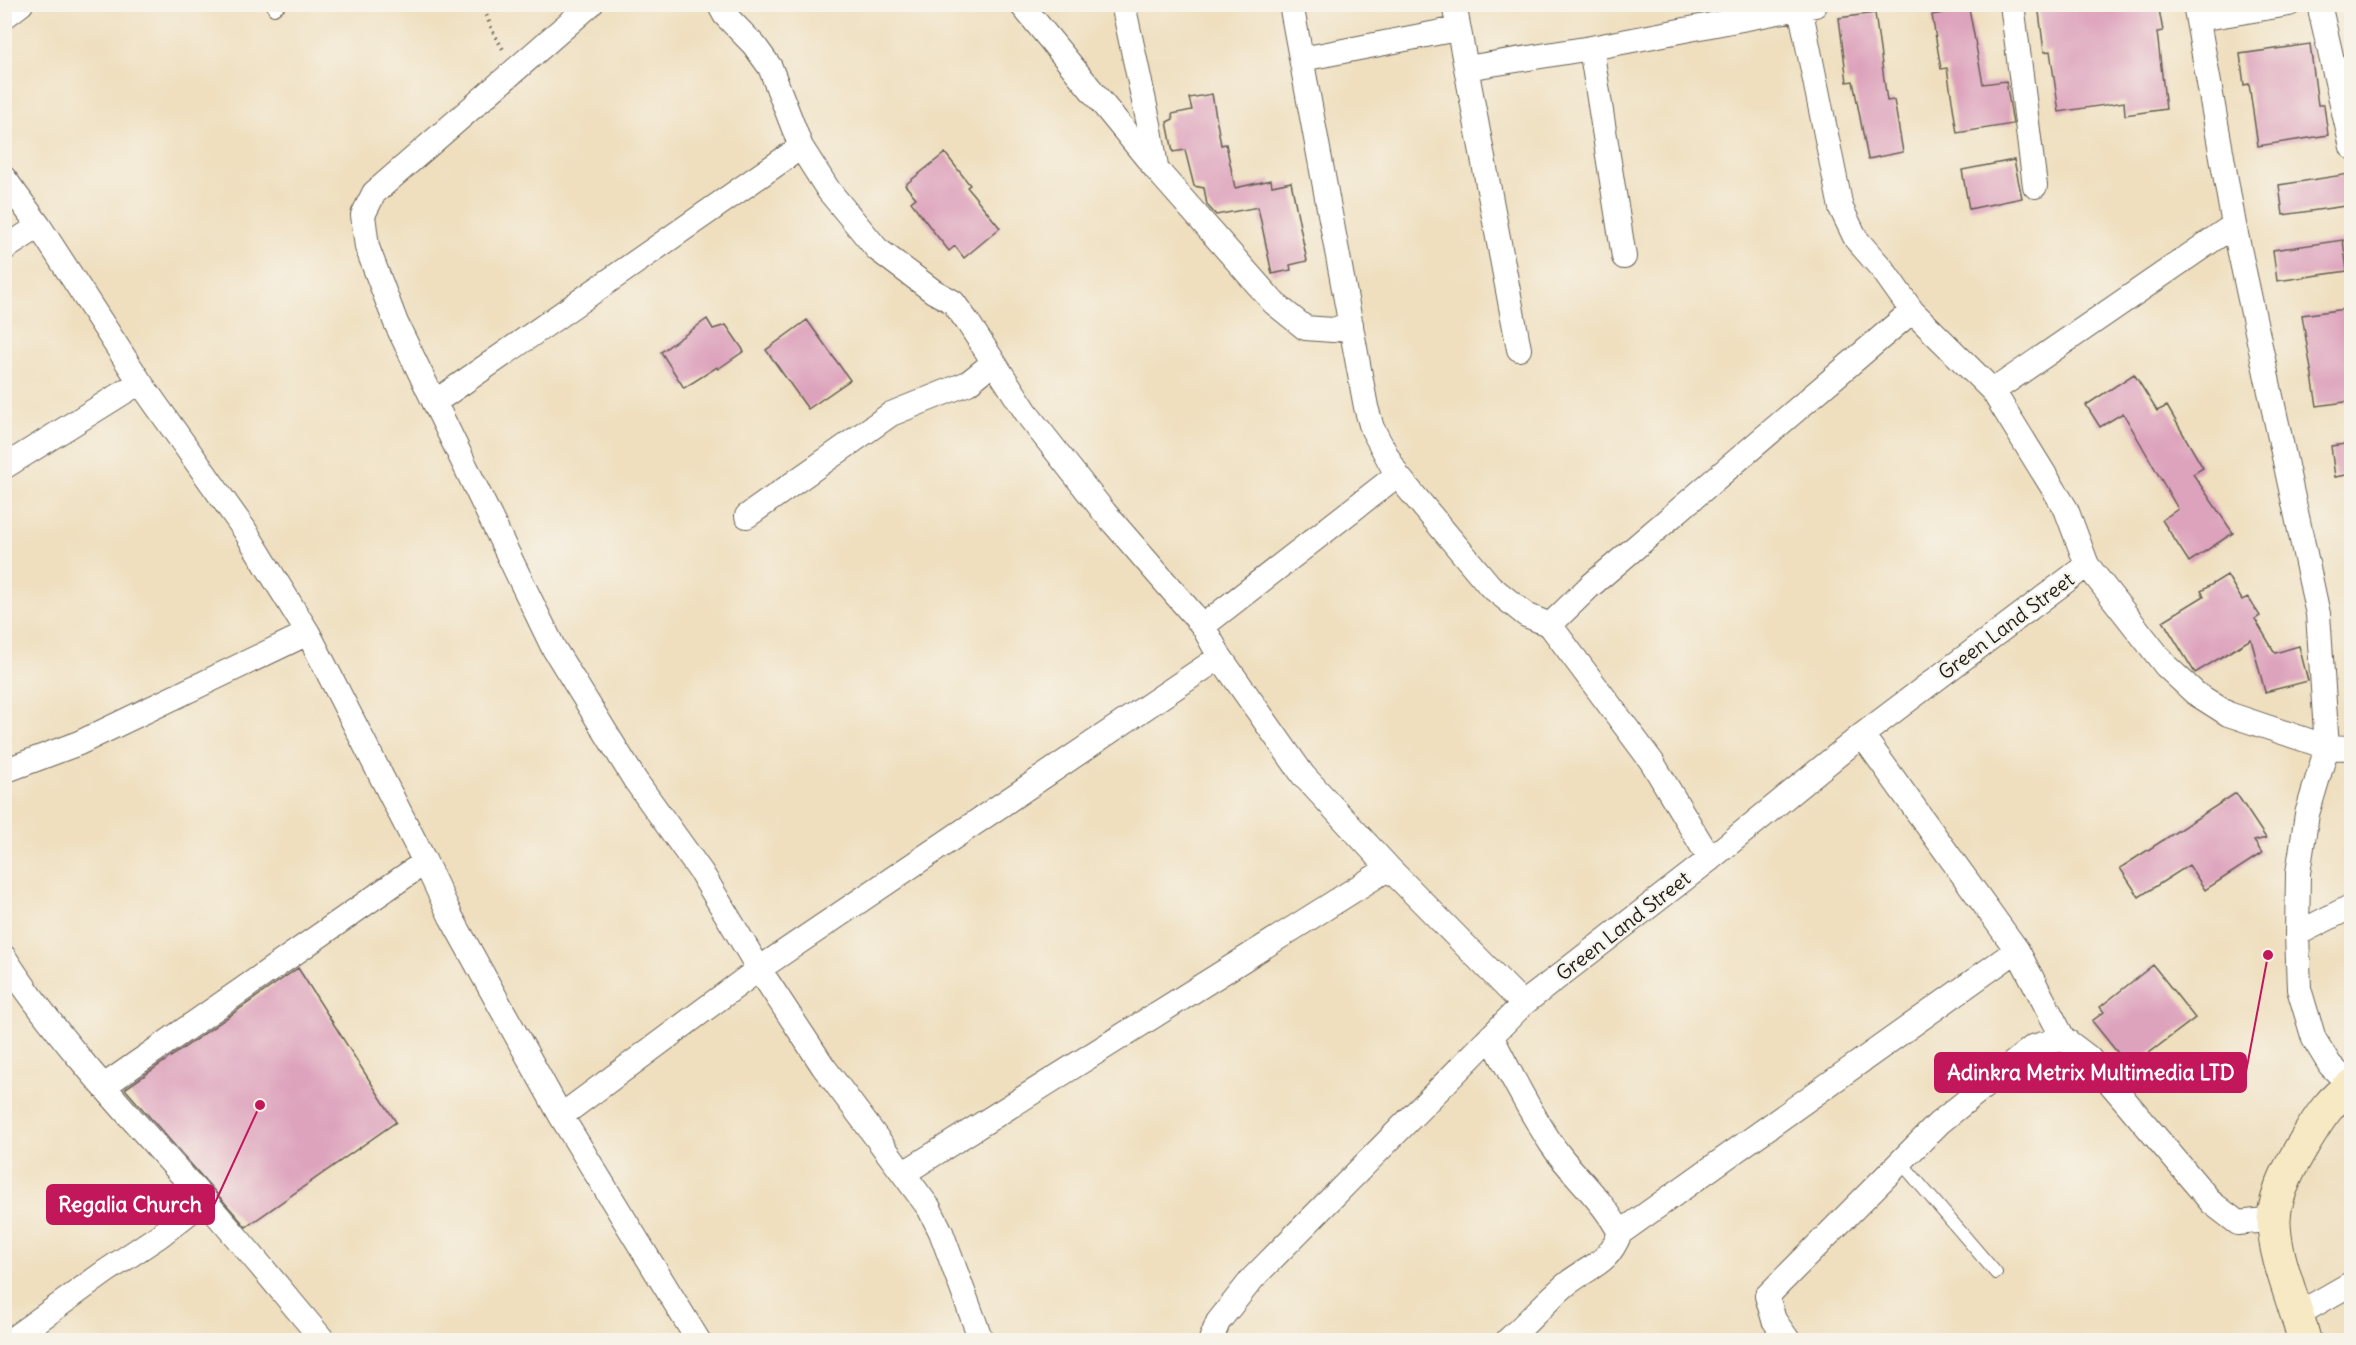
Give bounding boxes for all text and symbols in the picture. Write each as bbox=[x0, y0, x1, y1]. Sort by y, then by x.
street label: Green Land Street bbox=[1933, 566, 2079, 685]
street label: Green Land Street bbox=[1551, 865, 1695, 986]
callout: Adinkra Metrix Multimedia LTD bbox=[1935, 1053, 2246, 1092]
text: Adinkra Metrix Multimedia LTD bbox=[1947, 1059, 2235, 1086]
callout: Regalia Church bbox=[47, 1185, 214, 1224]
text: Regalia Church bbox=[58, 1191, 202, 1218]

